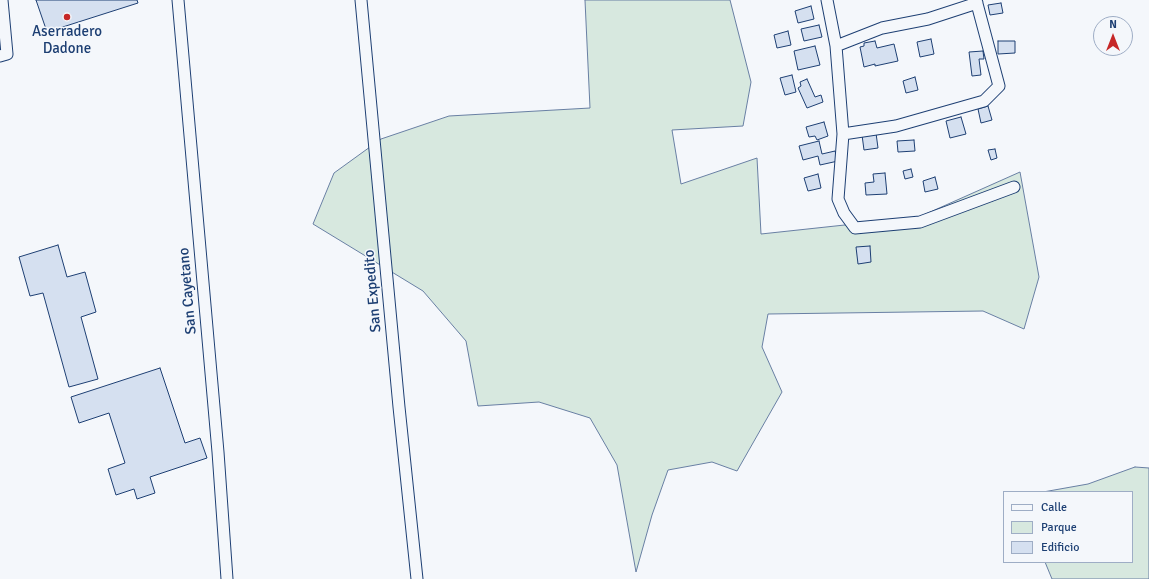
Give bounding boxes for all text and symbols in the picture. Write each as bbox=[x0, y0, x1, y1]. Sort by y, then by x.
marker: Aserradero Dadone bbox=[62, 12, 72, 22]
north arrow bbox=[1093, 16, 1133, 56]
text: N bbox=[1109, 18, 1117, 31]
place label: Aserradero Dadone bbox=[32, 23, 102, 58]
street label: San Cayetano bbox=[175, 247, 201, 335]
street label: San Expedito bbox=[360, 249, 386, 333]
legend bbox=[1003, 491, 1133, 563]
text: Calle bbox=[1041, 500, 1067, 515]
text: Parque bbox=[1041, 520, 1077, 535]
text: Edificio bbox=[1041, 540, 1079, 555]

